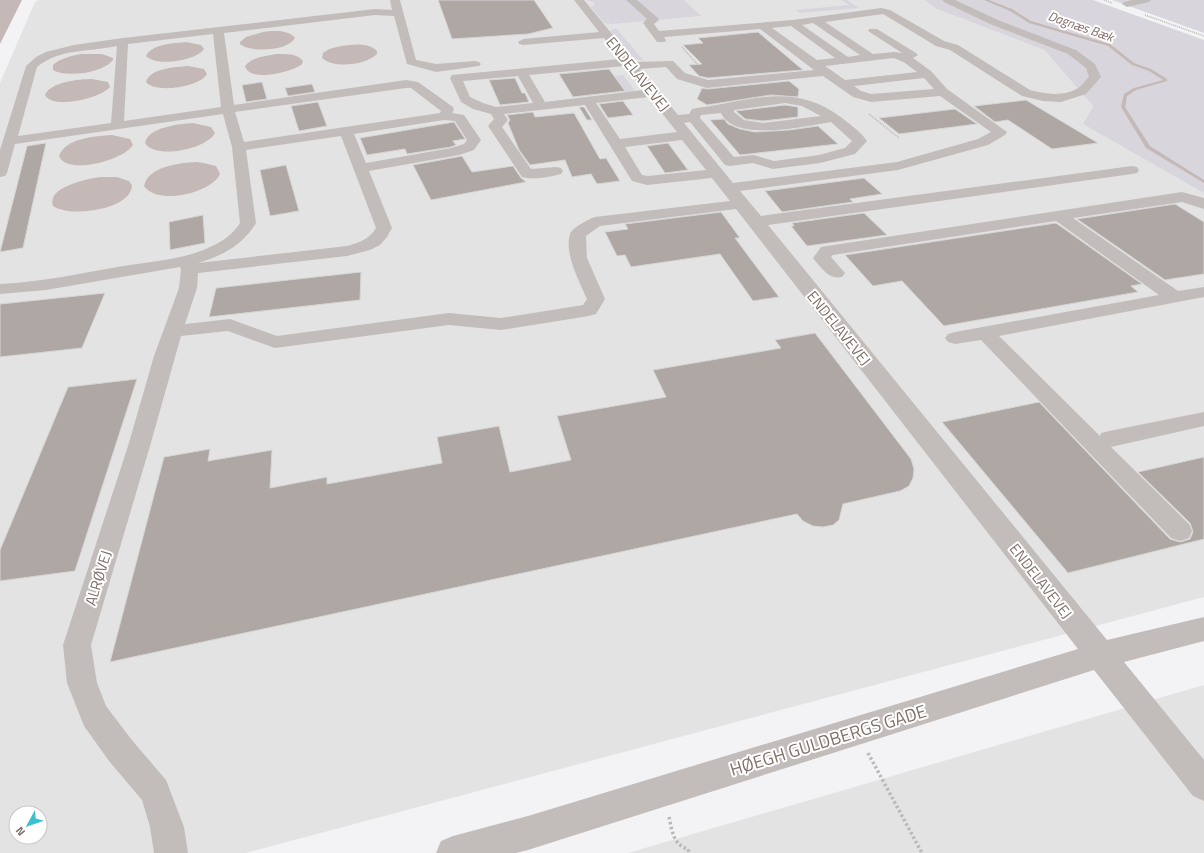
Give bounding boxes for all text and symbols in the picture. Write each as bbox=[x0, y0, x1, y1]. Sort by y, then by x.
water label: Dagnæs Bæk bbox=[1046, 5, 1119, 47]
street label: ENDELAVEVEJ bbox=[601, 32, 675, 116]
street label: ENDELAVEVEJ bbox=[802, 286, 876, 370]
street label: ENDELAVEVEJ bbox=[1004, 538, 1078, 624]
street label: ALRØVEJ bbox=[79, 548, 117, 608]
street label: HØEGH GULDBERGS GADE bbox=[726, 697, 930, 783]
north arrow bbox=[8, 805, 48, 845]
text: N bbox=[12, 823, 29, 839]

